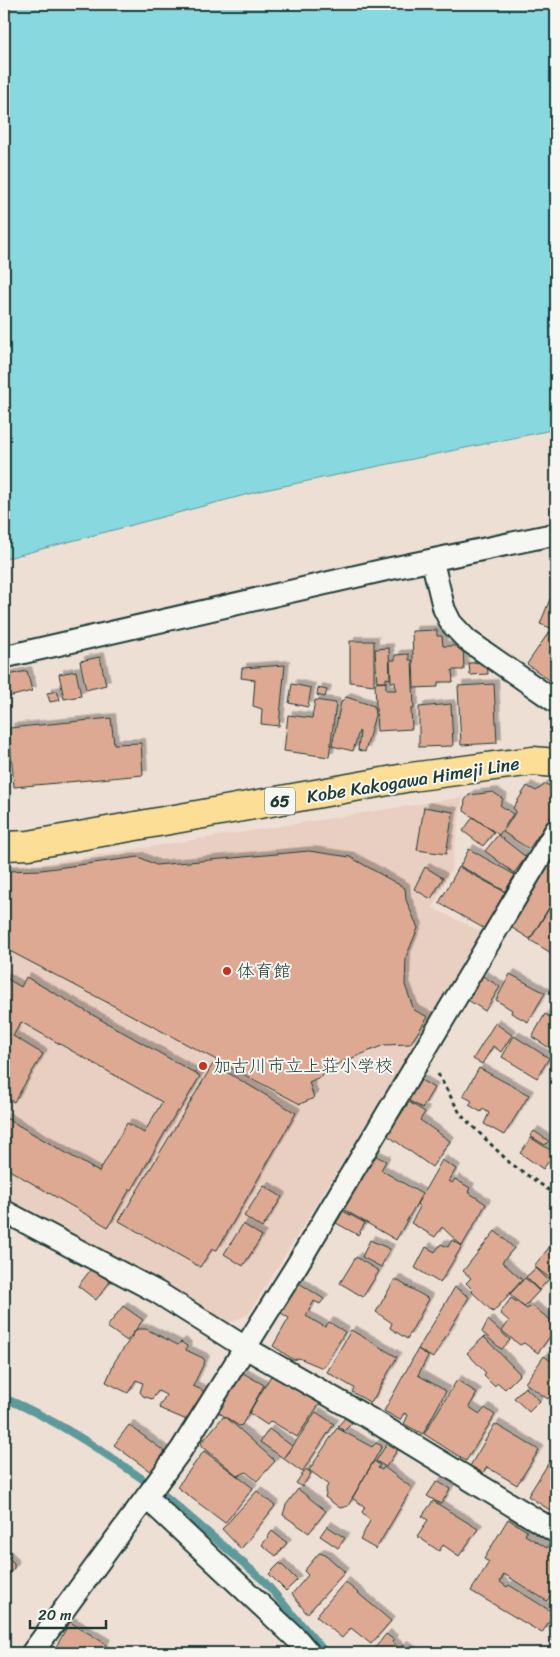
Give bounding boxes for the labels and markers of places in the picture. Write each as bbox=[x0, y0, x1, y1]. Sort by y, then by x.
place label: 体育館 bbox=[237, 955, 291, 987]
marker: 体育館 bbox=[221, 965, 233, 977]
place label: 加古川市立上荘小学校 bbox=[213, 1050, 393, 1082]
marker: 加古川市立上荘小学校 bbox=[197, 1060, 209, 1072]

